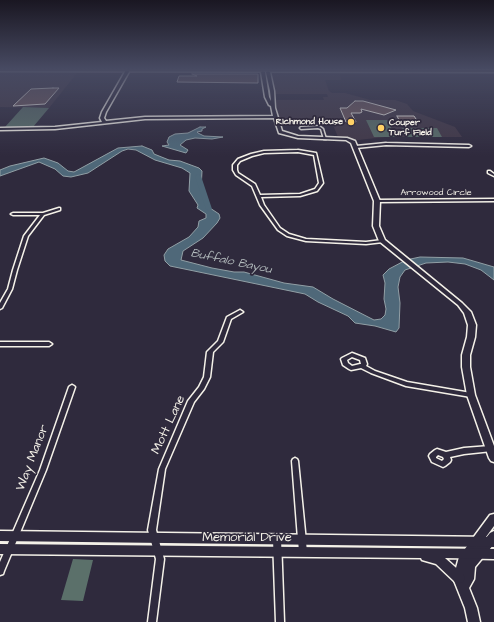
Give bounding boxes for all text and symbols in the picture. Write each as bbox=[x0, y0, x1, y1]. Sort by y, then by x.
place label: Richmond House bbox=[276, 117, 343, 127]
marker: Richmond House bbox=[346, 117, 356, 127]
place label: Couper Turf Field bbox=[389, 118, 432, 139]
marker: Couper Turf Field bbox=[376, 123, 386, 133]
street label: Arrowood Circle bbox=[400, 188, 472, 198]
water label: Buffalo Bayou bbox=[189, 246, 273, 278]
street label: Mott Lane bbox=[149, 393, 189, 457]
street label: Way Manor bbox=[13, 423, 53, 493]
street label: Memorial Drive bbox=[202, 530, 292, 546]

